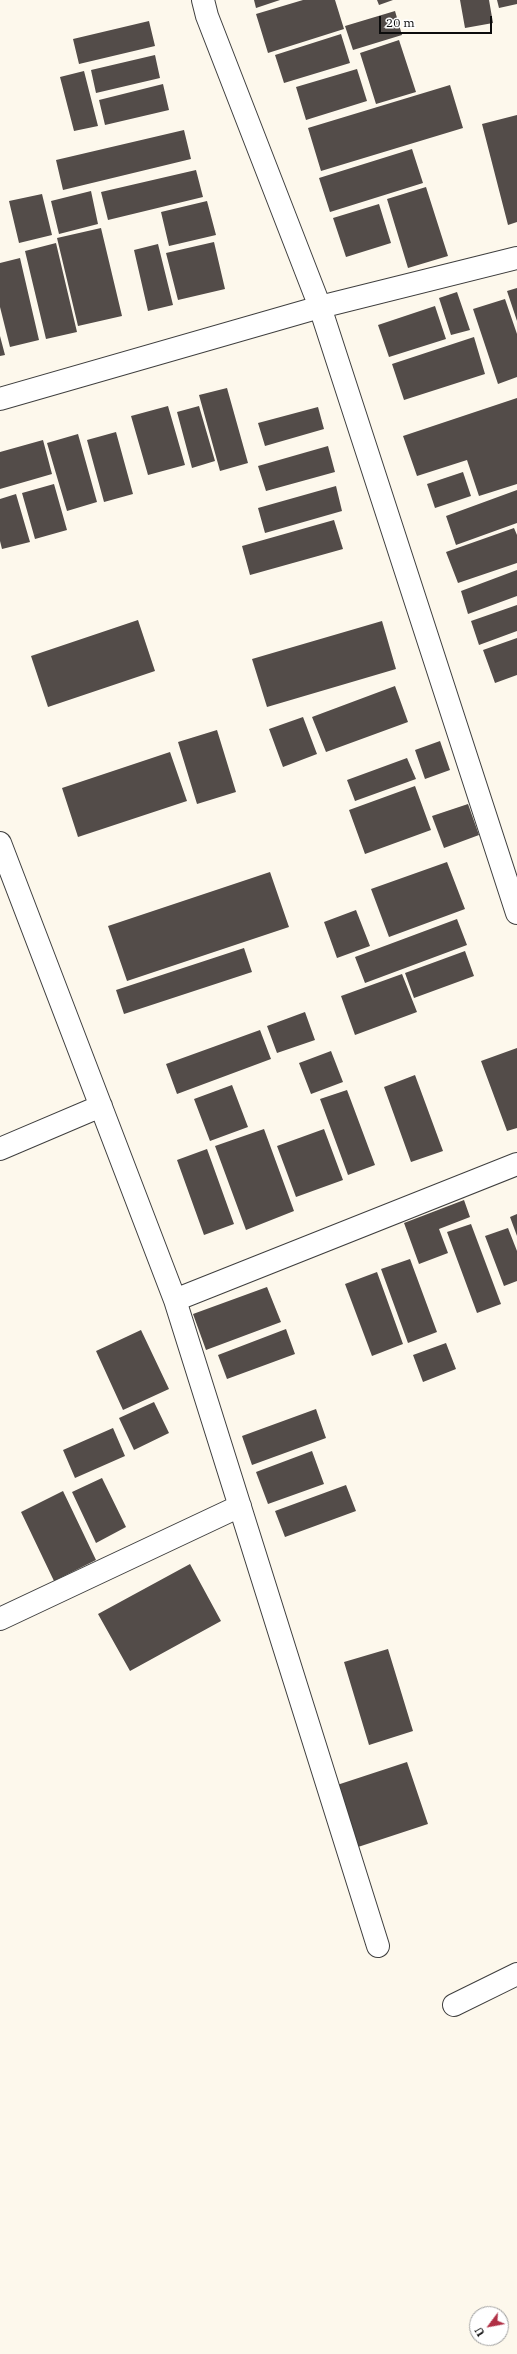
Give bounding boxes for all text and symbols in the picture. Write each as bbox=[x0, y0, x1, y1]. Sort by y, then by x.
scale bar bbox=[381, 8, 494, 34]
text: 20 m bbox=[386, 15, 415, 30]
north arrow bbox=[469, 2306, 509, 2346]
text: U bbox=[471, 2325, 488, 2339]

